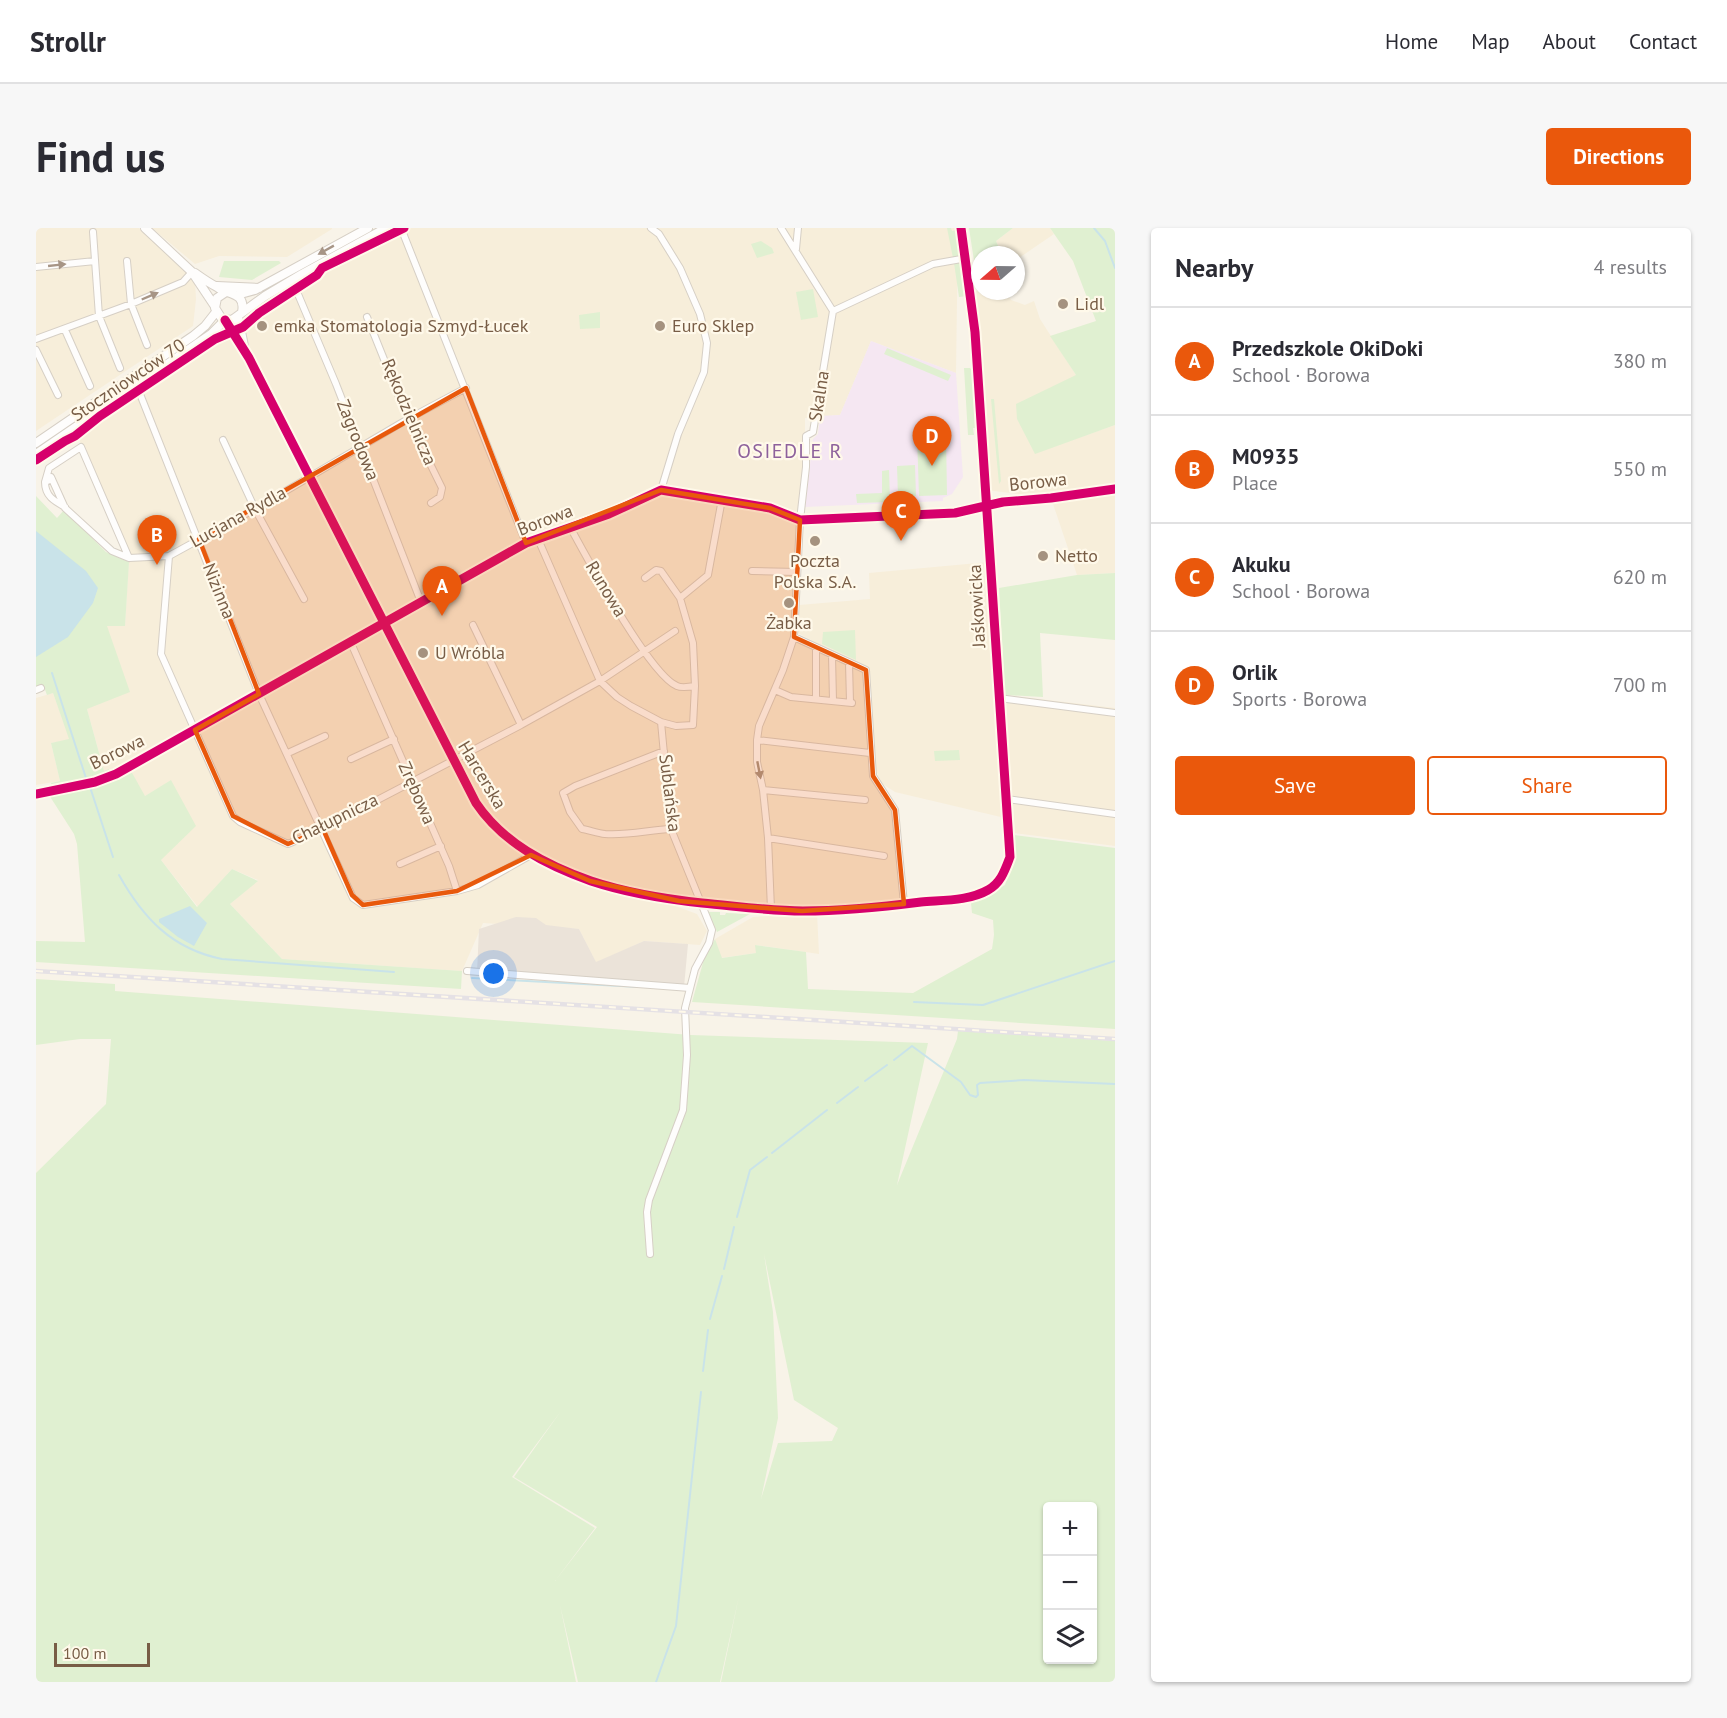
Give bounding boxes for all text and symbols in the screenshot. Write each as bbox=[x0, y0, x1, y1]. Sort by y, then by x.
text: Strollr bbox=[30, 23, 106, 60]
text: Home bbox=[1385, 28, 1438, 55]
text: Map bbox=[1471, 28, 1510, 55]
text: About bbox=[1543, 28, 1596, 55]
text: Contact bbox=[1629, 28, 1697, 55]
button: Directions bbox=[1546, 128, 1691, 185]
text: Find us bbox=[36, 129, 165, 184]
one-way arrow bbox=[317, 245, 334, 255]
north arrow bbox=[971, 246, 1025, 300]
text: Nearby bbox=[1175, 251, 1253, 284]
text: 4 results bbox=[1594, 254, 1667, 280]
one-way arrow bbox=[48, 260, 67, 270]
one-way arrow bbox=[141, 291, 159, 301]
place label: Lidl bbox=[1075, 292, 1105, 315]
marker: Lidl bbox=[1056, 297, 1070, 311]
place label: emka Stomatologia Szmyd-Łucek bbox=[274, 314, 529, 337]
place label: Euro Sklep bbox=[672, 314, 754, 337]
marker: emka Stomatologia Szmyd-Łucek bbox=[255, 319, 269, 333]
marker: Euro Sklep bbox=[653, 319, 667, 333]
street label: Stoczniowców 70 bbox=[66, 333, 189, 426]
text: Przedszkole OkiDoki bbox=[1232, 334, 1423, 362]
text: A bbox=[1188, 348, 1201, 374]
text: 380 m bbox=[1613, 348, 1667, 374]
street label: Rękodzielnicza bbox=[377, 355, 442, 469]
text: School · Borowa bbox=[1232, 362, 1370, 388]
street label: Skalna bbox=[803, 369, 834, 423]
street label: Zagrodowa bbox=[332, 396, 385, 484]
pin: D bbox=[912, 416, 952, 466]
district label: OSIEDLE R bbox=[737, 438, 843, 464]
text: M0935 bbox=[1232, 442, 1300, 470]
text: B bbox=[1189, 456, 1200, 482]
text: 550 m bbox=[1613, 456, 1667, 482]
street label: Borowa bbox=[1008, 467, 1068, 496]
text: Place bbox=[1232, 470, 1278, 496]
street label: Lucjana Rydla bbox=[186, 481, 290, 552]
pin: C bbox=[882, 492, 920, 541]
street label: Borowa bbox=[514, 498, 576, 541]
pin: B bbox=[138, 516, 176, 565]
marker: Poczta Polska S.A. bbox=[808, 534, 822, 548]
place label: Netto bbox=[1055, 544, 1098, 567]
place label: Poczta Polska S.A. bbox=[774, 549, 856, 593]
marker: Netto bbox=[1036, 549, 1050, 563]
text: Akuku bbox=[1232, 550, 1291, 578]
street label: Runowa bbox=[581, 556, 632, 621]
street label: Nizinna bbox=[198, 559, 241, 622]
street label: Jaśkowicka bbox=[963, 564, 990, 649]
text: C bbox=[1189, 564, 1200, 590]
text: 620 m bbox=[1613, 564, 1667, 590]
pin: A bbox=[422, 566, 462, 616]
text: School · Borowa bbox=[1232, 578, 1370, 604]
marker: Żabka bbox=[782, 596, 796, 610]
place label: Żabka bbox=[766, 611, 812, 634]
place label: U Wróbla bbox=[435, 641, 505, 664]
marker: U Wróbla bbox=[416, 646, 430, 660]
text: Orlik bbox=[1232, 658, 1278, 686]
text: D bbox=[1188, 672, 1201, 698]
text: 700 m bbox=[1613, 672, 1667, 698]
text: Sports · Borowa bbox=[1232, 686, 1367, 712]
street label: Borowa bbox=[86, 729, 148, 775]
street label: Harcerska bbox=[453, 737, 512, 813]
street label: Sublańska bbox=[654, 753, 687, 833]
button: Save bbox=[1175, 756, 1415, 815]
button: Share bbox=[1427, 756, 1667, 815]
street label: Zrębowa bbox=[394, 758, 441, 828]
one-way arrow bbox=[754, 761, 763, 780]
street label: Chałupnicza bbox=[288, 788, 382, 849]
your location bbox=[479, 959, 508, 988]
map controls bbox=[1043, 1502, 1097, 1664]
button: + bbox=[1043, 1502, 1097, 1556]
button: − bbox=[1043, 1556, 1097, 1610]
button: layers bbox=[1043, 1610, 1097, 1664]
scale bar bbox=[54, 1640, 150, 1668]
text: 100 m bbox=[63, 1643, 106, 1663]

